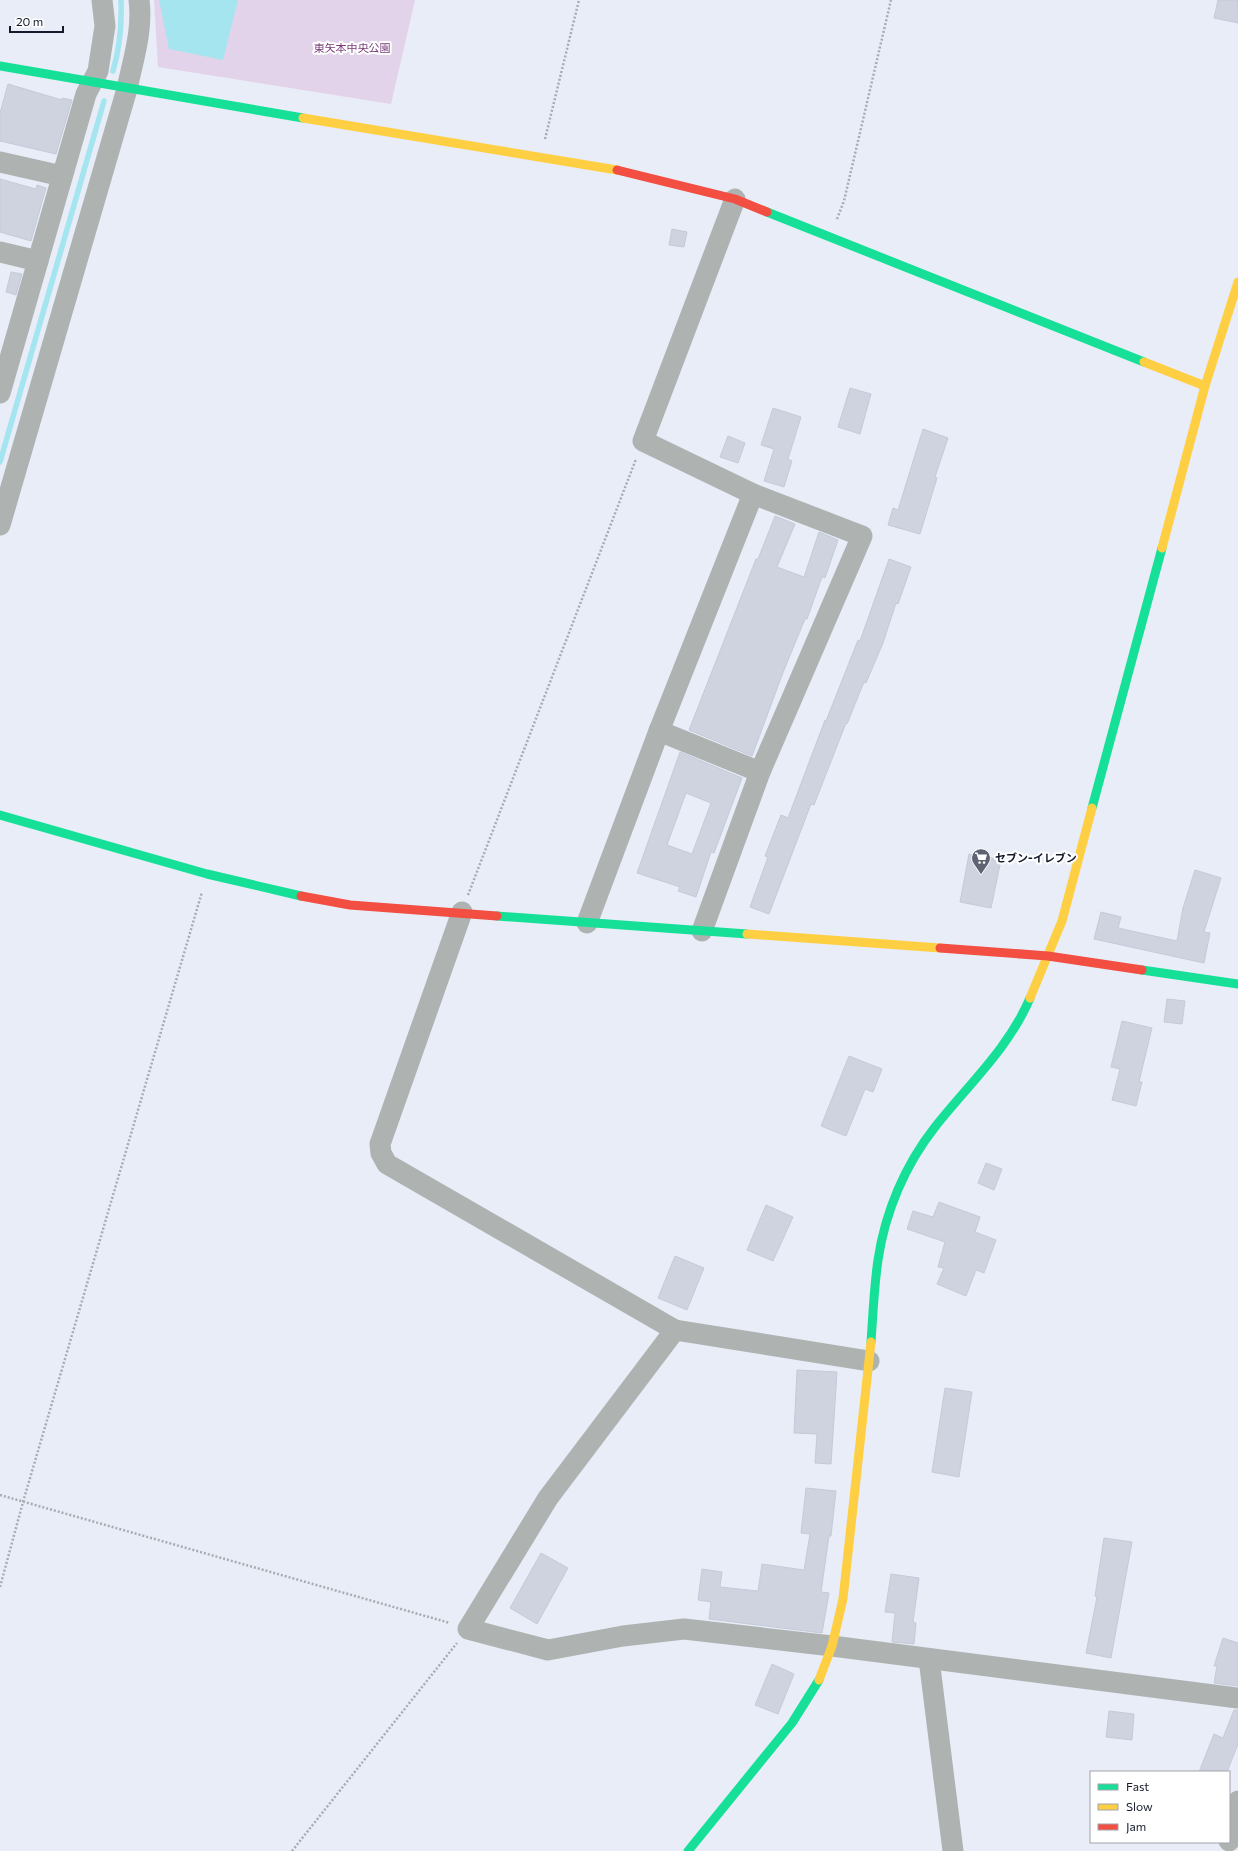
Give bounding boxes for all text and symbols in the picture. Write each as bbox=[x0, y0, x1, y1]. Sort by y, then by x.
scale bar bbox=[10, 8, 63, 34]
text: 20 m bbox=[16, 14, 43, 28]
park label: 東矢本中央公園 bbox=[314, 41, 391, 54]
supermarket icon: セブン-イレブン bbox=[970, 847, 992, 875]
place label: セブン-イレブン bbox=[995, 851, 1077, 864]
legend bbox=[1090, 1771, 1230, 1843]
text: Fast bbox=[1126, 1779, 1149, 1793]
text: Slow bbox=[1126, 1799, 1153, 1813]
text: Jam bbox=[1126, 1819, 1146, 1834]

